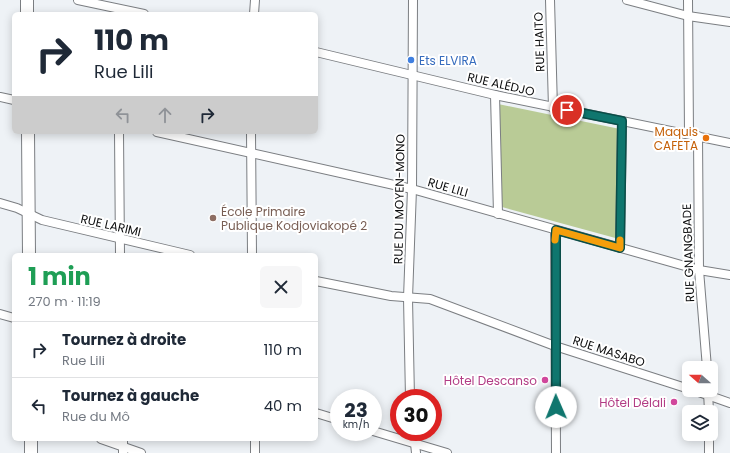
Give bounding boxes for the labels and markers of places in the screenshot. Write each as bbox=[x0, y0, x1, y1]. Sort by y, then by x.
place label: Ets ELVIRA bbox=[419, 52, 477, 69]
marker: Ets ELVIRA bbox=[406, 55, 416, 65]
pin bbox=[550, 93, 584, 127]
place label: Maquis CAFETA bbox=[654, 123, 698, 154]
marker: Maquis CAFETA bbox=[701, 133, 711, 143]
place label: École Primaire Publique Kodjoviakopé 2 bbox=[221, 203, 367, 234]
marker: École Primaire Publique Kodjoviakopé 2 bbox=[208, 213, 218, 223]
place label: Hôtel Descanso bbox=[444, 372, 537, 389]
marker: Hôtel Descanso bbox=[540, 375, 550, 385]
place label: Hôtel Délali bbox=[599, 394, 666, 411]
marker: Hôtel Délali bbox=[669, 397, 679, 407]

